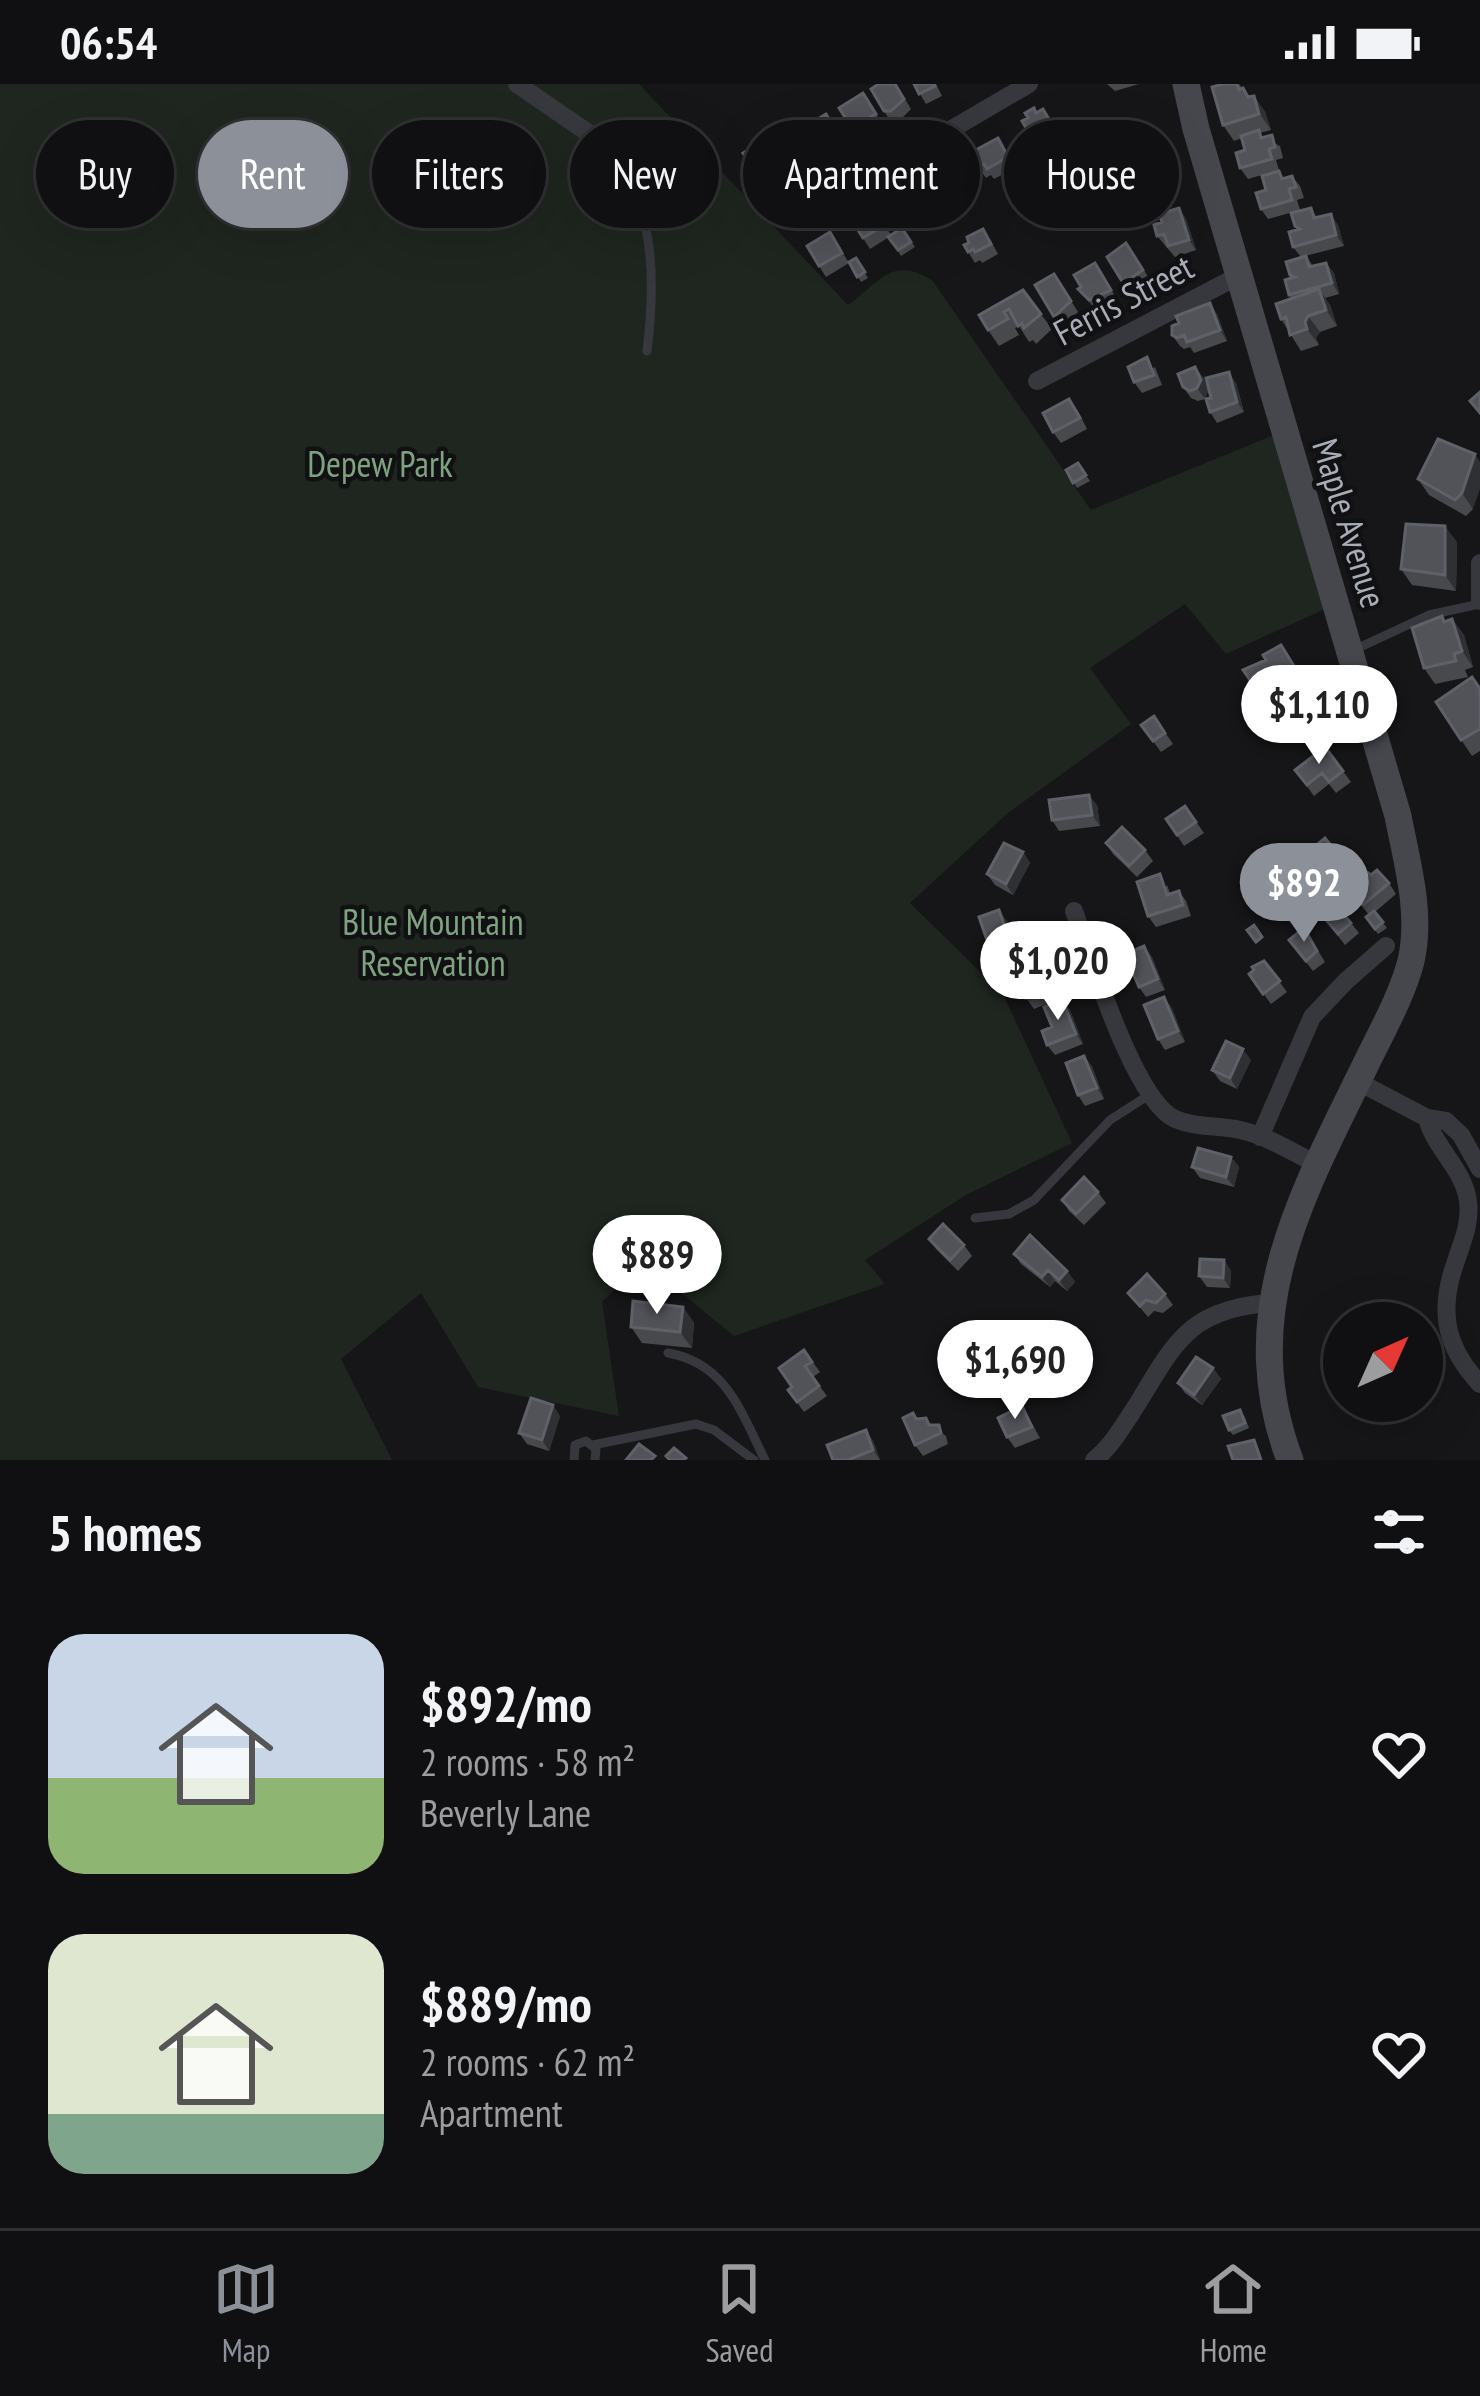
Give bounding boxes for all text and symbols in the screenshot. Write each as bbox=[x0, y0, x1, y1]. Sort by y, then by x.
text: 06:54 bbox=[60, 13, 157, 71]
chip: Buy bbox=[36, 120, 174, 228]
chip: Rent bbox=[198, 120, 348, 228]
chip: Filters bbox=[372, 120, 546, 228]
chip: New bbox=[570, 120, 719, 228]
chip: Apartment bbox=[743, 120, 980, 228]
chip: House bbox=[1004, 120, 1179, 228]
street label: Ferris Street bbox=[1045, 243, 1201, 355]
street label: Maple Avenue bbox=[1302, 433, 1398, 613]
park label: Depew Park bbox=[307, 440, 453, 487]
pin: $1,110 bbox=[1221, 665, 1417, 767]
text: $1,110 bbox=[1268, 678, 1370, 729]
pin: $892 bbox=[1233, 843, 1375, 945]
text: $892 bbox=[1267, 856, 1341, 907]
park label: Blue Mountain Reservation bbox=[342, 898, 524, 986]
pin: $1,020 bbox=[960, 921, 1156, 1023]
text: $1,020 bbox=[1007, 934, 1109, 985]
pin: $889 bbox=[586, 1215, 728, 1317]
text: $889 bbox=[620, 1228, 694, 1279]
north arrow bbox=[1323, 1302, 1443, 1422]
map controls bbox=[1323, 1302, 1443, 1422]
pin: $1,690 bbox=[917, 1320, 1113, 1422]
text: $1,690 bbox=[964, 1333, 1066, 1384]
text: 5 homes bbox=[48, 1499, 202, 1565]
icon: filters bbox=[1366, 1499, 1432, 1565]
text: $892/mo bbox=[420, 1670, 592, 1736]
icon: home bbox=[144, 1682, 288, 1826]
icon: heart bbox=[1366, 1721, 1432, 1787]
text: 2 rooms · 58 m² bbox=[420, 1736, 635, 1787]
text: Beverly Lane bbox=[420, 1787, 591, 1838]
text: $889/mo bbox=[420, 1970, 592, 2036]
icon: home bbox=[144, 1982, 288, 2126]
icon: heart bbox=[1366, 2021, 1432, 2087]
text: 2 rooms · 62 m² bbox=[420, 2036, 635, 2087]
text: Apartment bbox=[420, 2087, 563, 2138]
tab: Map bbox=[213, 2256, 279, 2371]
tab: Saved bbox=[705, 2256, 773, 2371]
tab: Home bbox=[1200, 2256, 1267, 2371]

